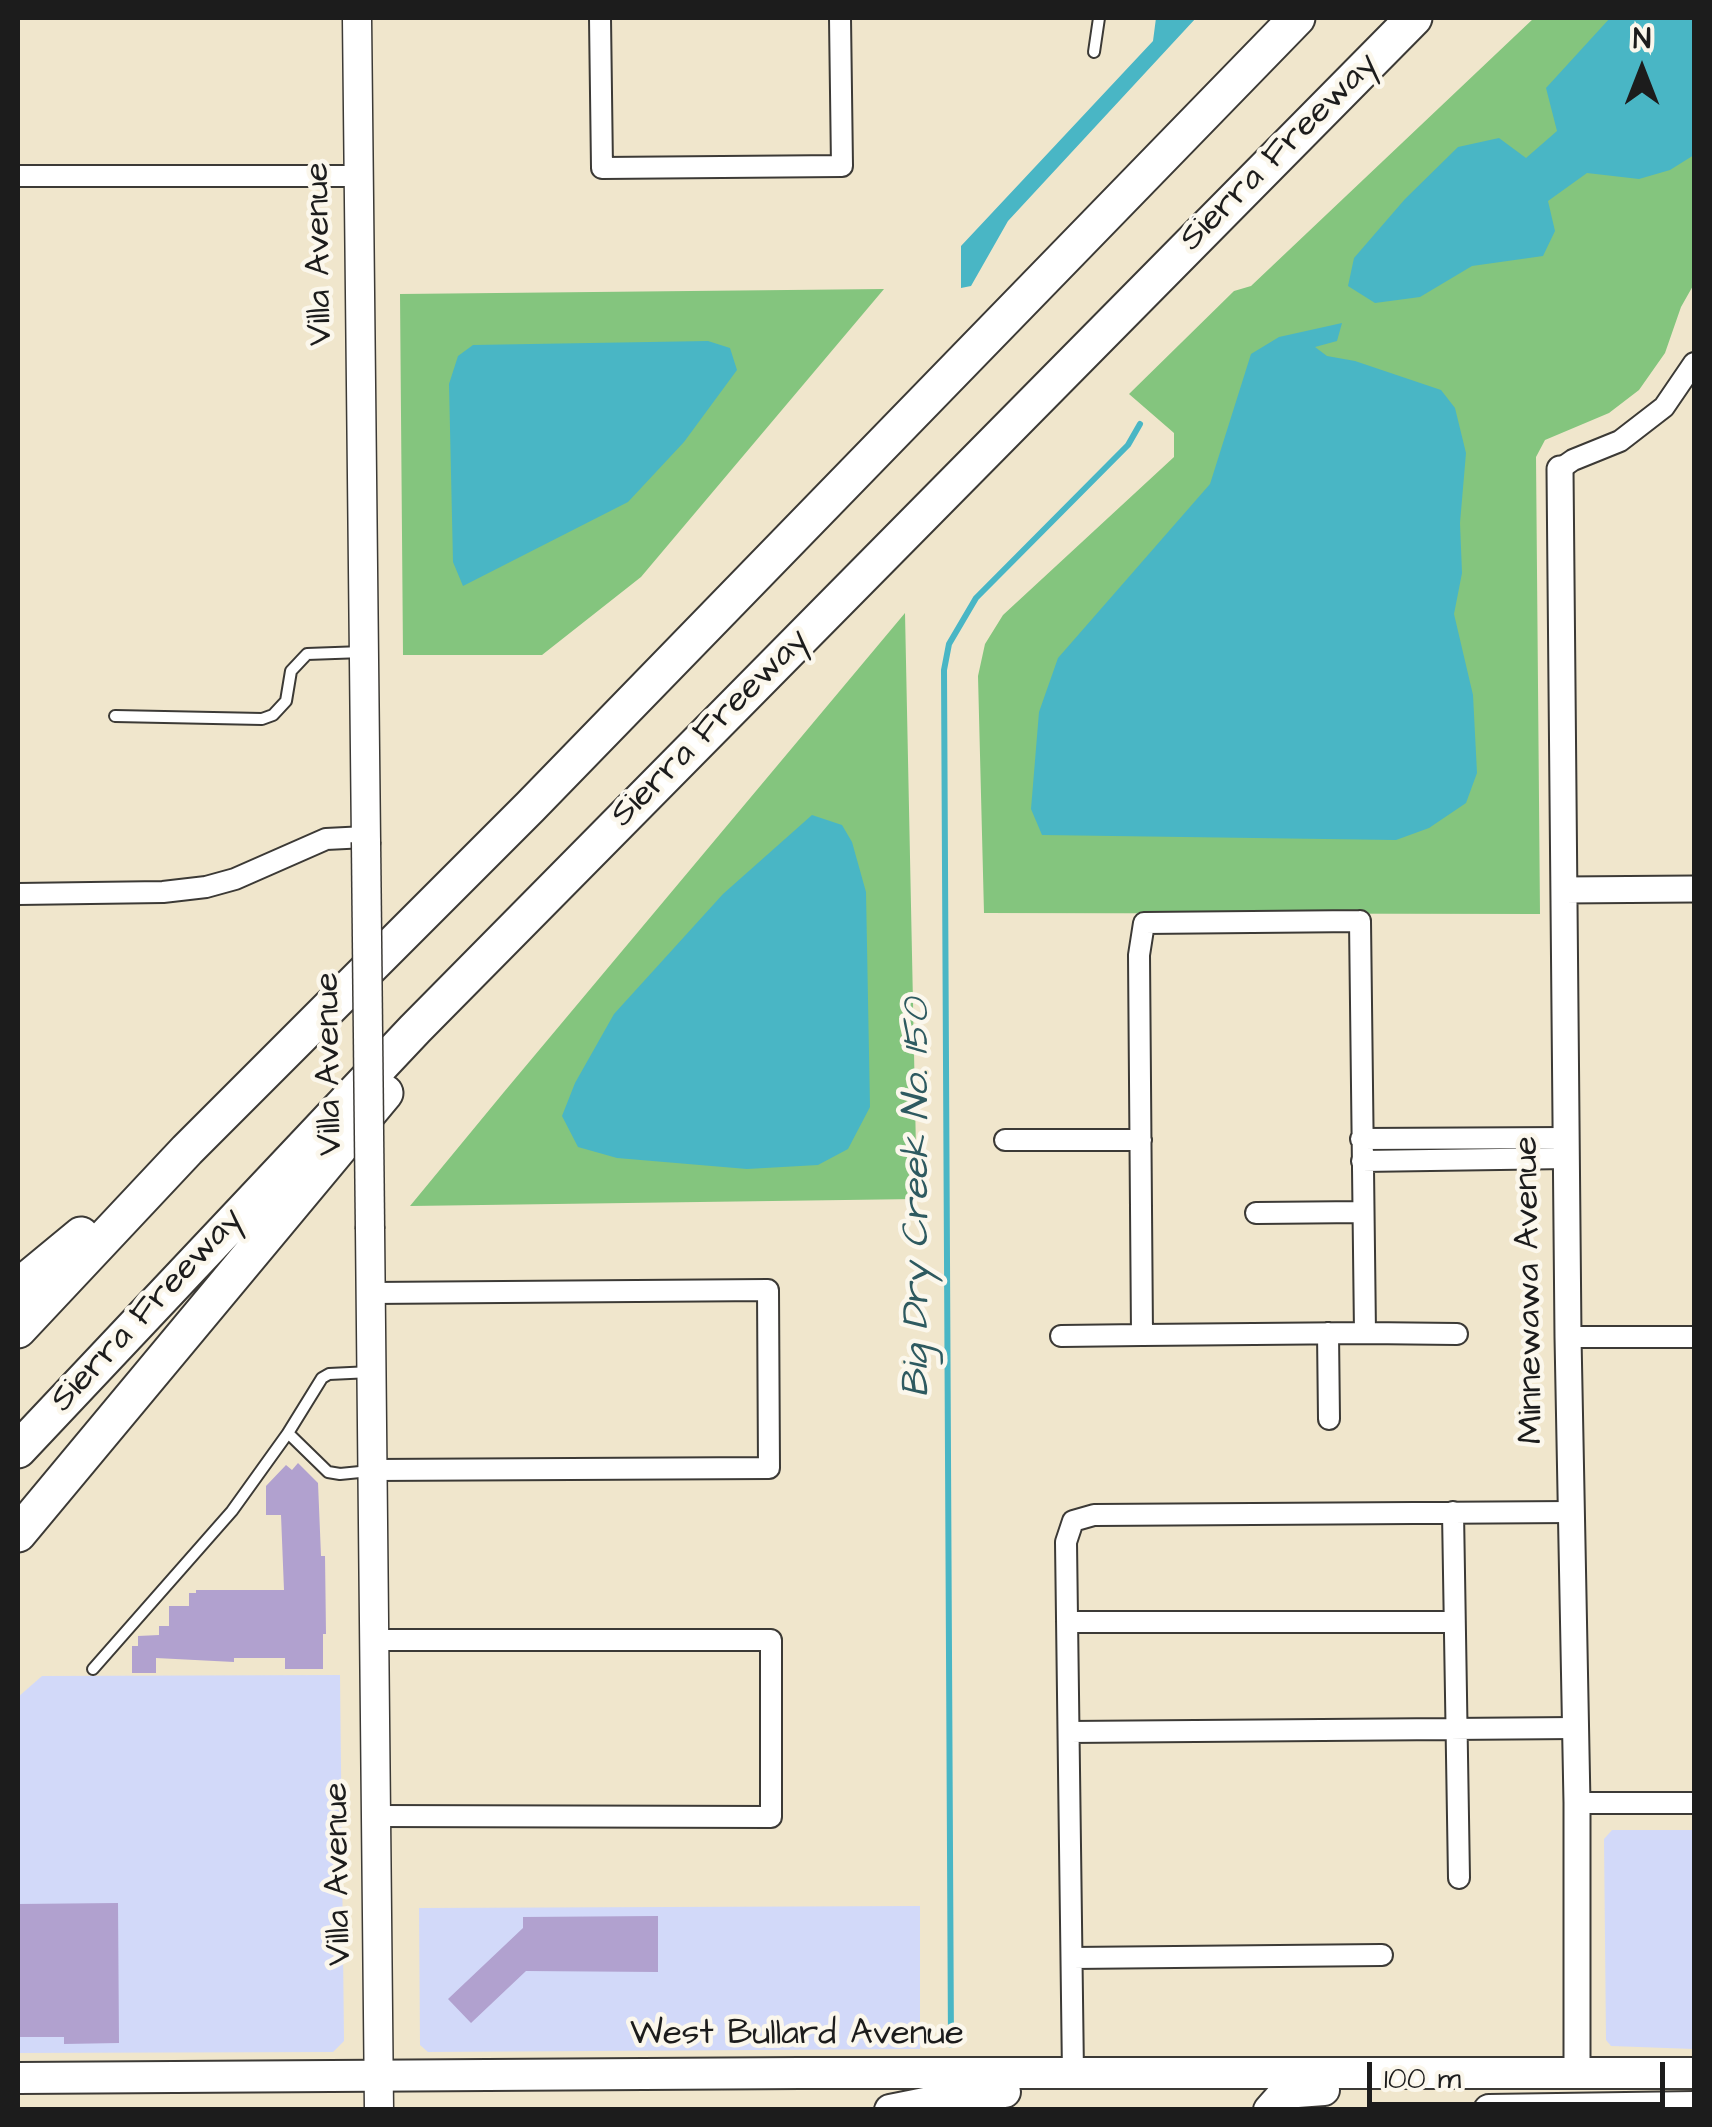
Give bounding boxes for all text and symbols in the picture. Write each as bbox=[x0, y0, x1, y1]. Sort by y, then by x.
north arrow bbox=[1592, 20, 1692, 120]
text: N bbox=[1633, 20, 1651, 59]
street label: Sierra Freeway bbox=[1172, 45, 1388, 261]
street label: Villa Avenue bbox=[298, 162, 344, 346]
street label: Sierra Freeway bbox=[603, 621, 819, 837]
street label: Villa Avenue bbox=[308, 972, 354, 1156]
water label: Big Dry Creek No. 150 bbox=[896, 999, 942, 1397]
street label: Minnewawa Avenue bbox=[1507, 1136, 1555, 1444]
street label: Sierra Freeway bbox=[43, 1200, 253, 1422]
street label: Villa Avenue bbox=[317, 1782, 363, 1966]
street label: West Bullard Avenue bbox=[630, 2015, 964, 2057]
scale bar bbox=[1372, 2042, 1670, 2104]
text: 100 m bbox=[1384, 2058, 1461, 2100]

